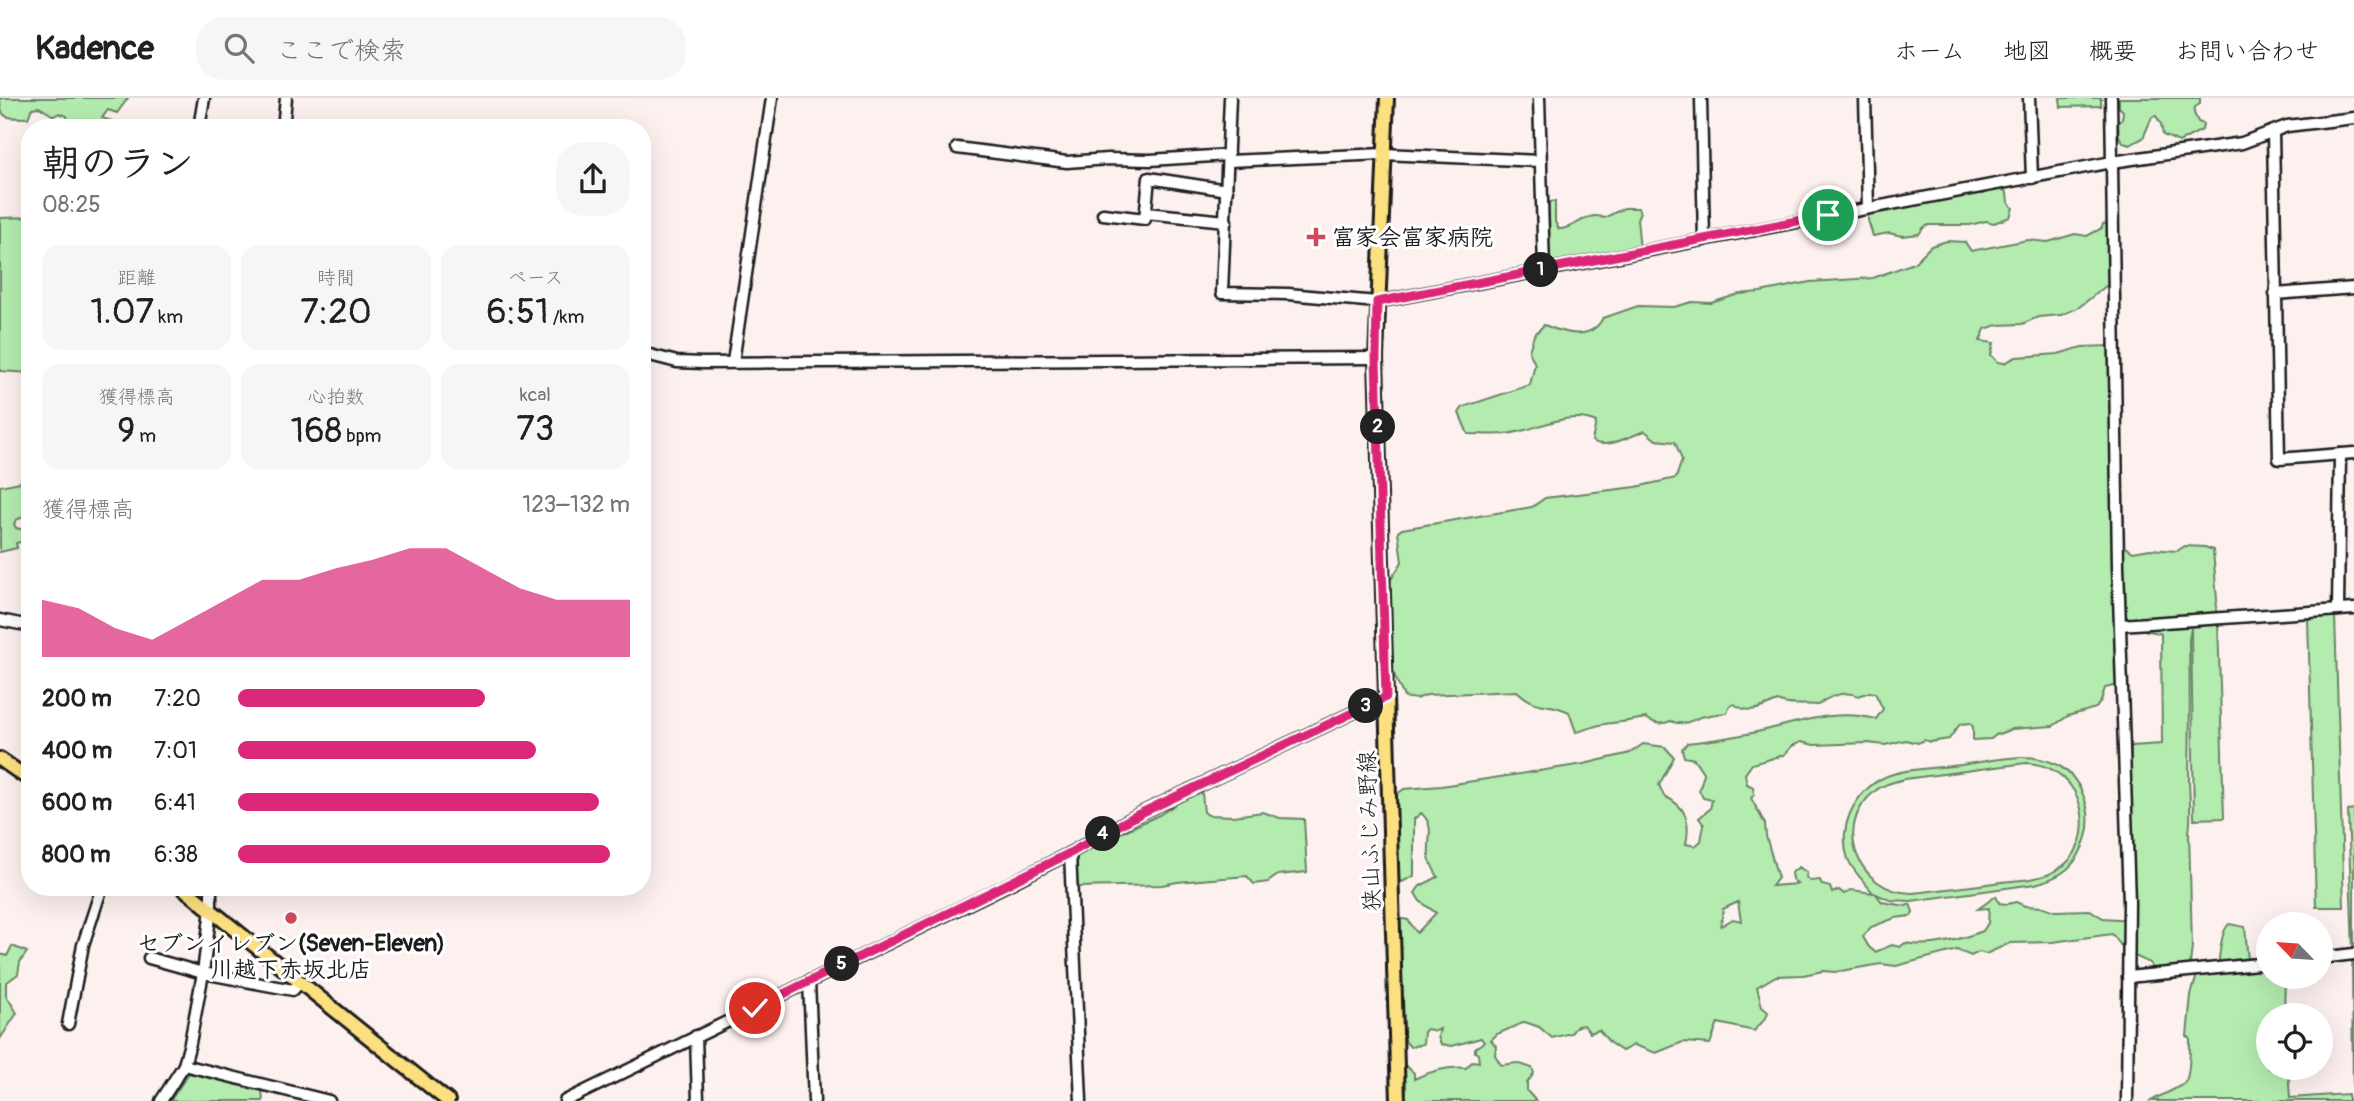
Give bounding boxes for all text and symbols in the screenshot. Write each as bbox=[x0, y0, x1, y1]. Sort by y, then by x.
search box bbox=[196, 17, 686, 80]
text: Kadence bbox=[35, 28, 154, 69]
icon: search bbox=[220, 29, 258, 67]
text: ここで検索 bbox=[276, 35, 406, 67]
text: ホーム bbox=[1894, 37, 1965, 66]
text: 地図 bbox=[2003, 37, 2051, 66]
text: 概要 bbox=[2089, 37, 2137, 66]
text: お問い合わせ bbox=[2175, 37, 2319, 66]
text: 朝のラン bbox=[42, 140, 194, 188]
button: share bbox=[556, 142, 630, 216]
pin bbox=[1798, 185, 1858, 245]
text: 08:25 bbox=[42, 190, 101, 219]
icon: arrive bbox=[1809, 196, 1847, 234]
place label: 富家会富家病院 bbox=[1332, 223, 1493, 252]
marker: 富家会富家病院 bbox=[1306, 227, 1326, 247]
pin: 1 bbox=[1524, 252, 1558, 288]
text: 1 bbox=[1537, 257, 1544, 281]
text: 距離 bbox=[118, 266, 156, 290]
text: 時間 bbox=[317, 266, 355, 290]
text: ペース bbox=[507, 266, 563, 290]
text: 1.07 bbox=[90, 290, 154, 334]
text: 7:20 bbox=[300, 290, 372, 334]
text: 6:51 bbox=[486, 290, 549, 334]
text: km bbox=[154, 305, 183, 329]
text: /km bbox=[549, 305, 584, 329]
text: kcal bbox=[520, 383, 551, 407]
text: 獲得標高 bbox=[99, 385, 175, 409]
text: 心拍数 bbox=[307, 385, 365, 409]
text: 73 bbox=[516, 407, 554, 451]
text: 9 bbox=[117, 409, 135, 453]
text: 168 bbox=[290, 409, 342, 453]
pin: 2 bbox=[1360, 410, 1396, 444]
text: 2 bbox=[1372, 414, 1383, 438]
text: m bbox=[135, 424, 156, 448]
text: bpm bbox=[342, 424, 381, 448]
text: 123–132 m bbox=[522, 490, 630, 519]
text: 獲得標高 bbox=[42, 495, 134, 524]
text: 200 m bbox=[42, 684, 112, 713]
text: 7:20 bbox=[154, 684, 201, 713]
pin: 3 bbox=[1348, 688, 1384, 724]
text: 3 bbox=[1360, 693, 1371, 717]
text: 400 m bbox=[42, 736, 112, 765]
text: 7:01 bbox=[154, 736, 197, 765]
street label: 狭山ふじみ野線 bbox=[1352, 750, 1387, 912]
text: 600 m bbox=[42, 788, 112, 817]
text: 6:41 bbox=[154, 788, 196, 817]
pin: 4 bbox=[1086, 816, 1120, 852]
text: 4 bbox=[1097, 821, 1108, 845]
text: 800 m bbox=[42, 840, 110, 869]
text: 6:38 bbox=[154, 840, 198, 869]
marker: セブンイレブン(Seven-Eleven) 川越下赤坂北店 bbox=[283, 910, 299, 926]
north arrow bbox=[2256, 912, 2333, 989]
map controls bbox=[2256, 912, 2333, 1080]
place label: セブンイレブン(Seven-Eleven) 川越下赤坂北店 bbox=[137, 929, 445, 984]
pin: 5 bbox=[824, 946, 860, 982]
text: 5 bbox=[836, 951, 847, 975]
pin bbox=[725, 978, 785, 1038]
icon: check bbox=[736, 989, 774, 1027]
button: locate bbox=[2256, 1003, 2333, 1080]

